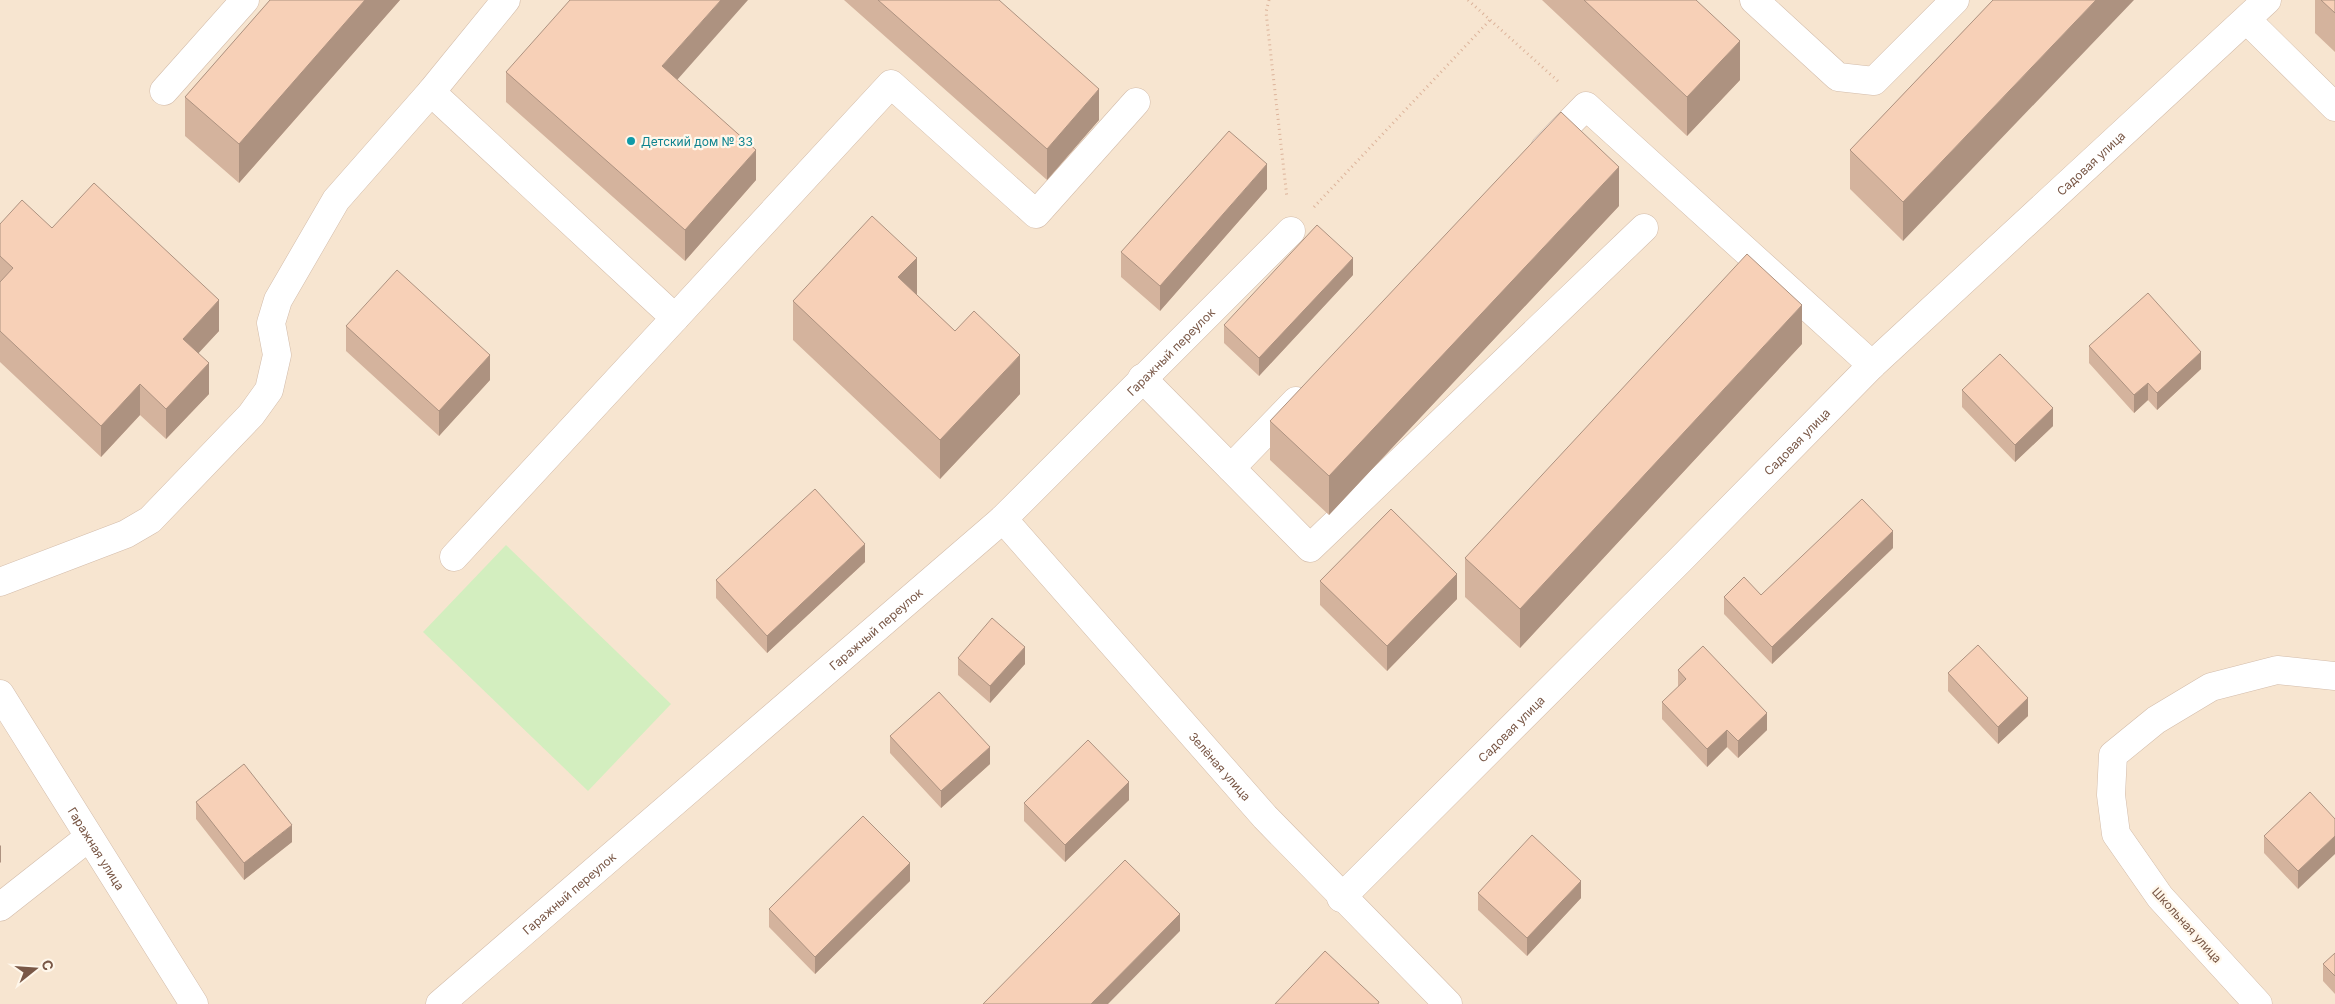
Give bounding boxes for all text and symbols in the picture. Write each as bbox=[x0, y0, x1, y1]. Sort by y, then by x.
street label: Садовая улица bbox=[2053, 128, 2128, 198]
place label: Детский дом № 33 bbox=[641, 134, 753, 149]
marker: Детский дом № 33 bbox=[625, 135, 637, 147]
street label: Гаражный переулок bbox=[1123, 304, 1218, 399]
street label: Садовая улица bbox=[1760, 405, 1833, 478]
street label: Гаражный переулок bbox=[826, 584, 926, 673]
street label: Садовая улица bbox=[1475, 692, 1547, 765]
street label: Зелёная улица bbox=[1186, 729, 1254, 803]
street label: Гаражная улица bbox=[65, 804, 128, 892]
street label: Гаражный переулок bbox=[519, 848, 619, 937]
street label: Школьная улица bbox=[2149, 884, 2225, 966]
north arrow bbox=[10, 944, 60, 994]
text: С bbox=[38, 958, 58, 972]

